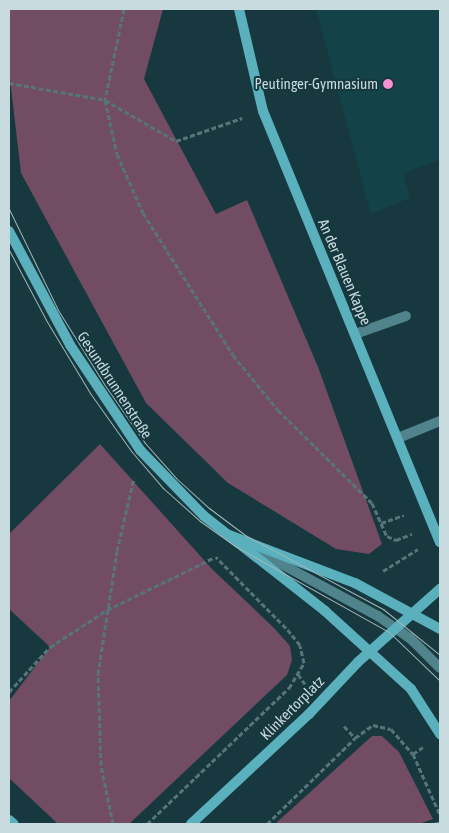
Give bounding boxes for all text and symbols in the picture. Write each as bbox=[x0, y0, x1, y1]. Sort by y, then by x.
place label: Peutinger-Gymnasium bbox=[255, 75, 378, 93]
marker: Peutinger-Gymnasium bbox=[382, 78, 394, 90]
street label: An der Blauen Kappe bbox=[315, 216, 375, 328]
street label: Gesundbrunnenstraße bbox=[74, 328, 156, 442]
street label: Klinkertorplatz bbox=[256, 672, 328, 744]

